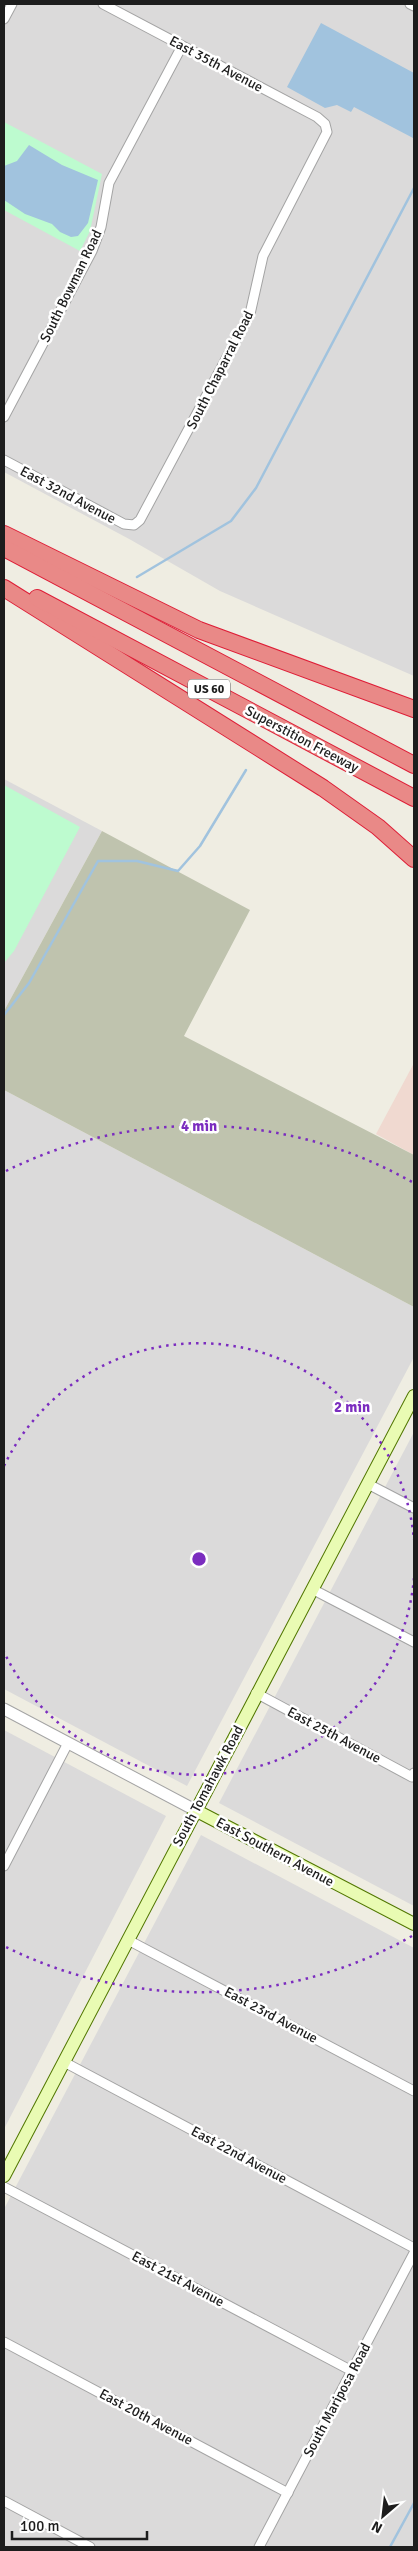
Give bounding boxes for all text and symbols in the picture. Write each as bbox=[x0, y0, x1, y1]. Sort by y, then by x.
street label: East 35th Avenue bbox=[166, 32, 266, 96]
street label: South Bowman Road bbox=[36, 227, 106, 345]
street label: South Chaparral Road bbox=[183, 308, 257, 432]
street label: East 32nd Avenue bbox=[17, 463, 119, 527]
road number: US 60 bbox=[188, 680, 230, 699]
street label: Superstition Freeway bbox=[242, 702, 362, 776]
text: 4 min bbox=[181, 1117, 217, 1135]
text: 2 min bbox=[334, 1398, 370, 1416]
centre of rings bbox=[190, 1550, 208, 1568]
street label: East 25th Avenue bbox=[284, 1703, 384, 1767]
street label: South Tomahawk Road bbox=[169, 1723, 247, 1849]
street label: East Southern Avenue bbox=[213, 1814, 337, 1890]
street label: East 23rd Avenue bbox=[221, 1983, 321, 2047]
street label: East 22nd Avenue bbox=[188, 2123, 290, 2187]
street label: East 21st Avenue bbox=[129, 2248, 227, 2310]
street label: South Mariposa Road bbox=[300, 2340, 374, 2460]
street label: East 20th Avenue bbox=[96, 2385, 196, 2449]
north arrow bbox=[358, 2491, 408, 2541]
scale bar bbox=[12, 2508, 148, 2540]
text: 100 m bbox=[20, 2517, 60, 2535]
text: N bbox=[369, 2517, 385, 2537]

